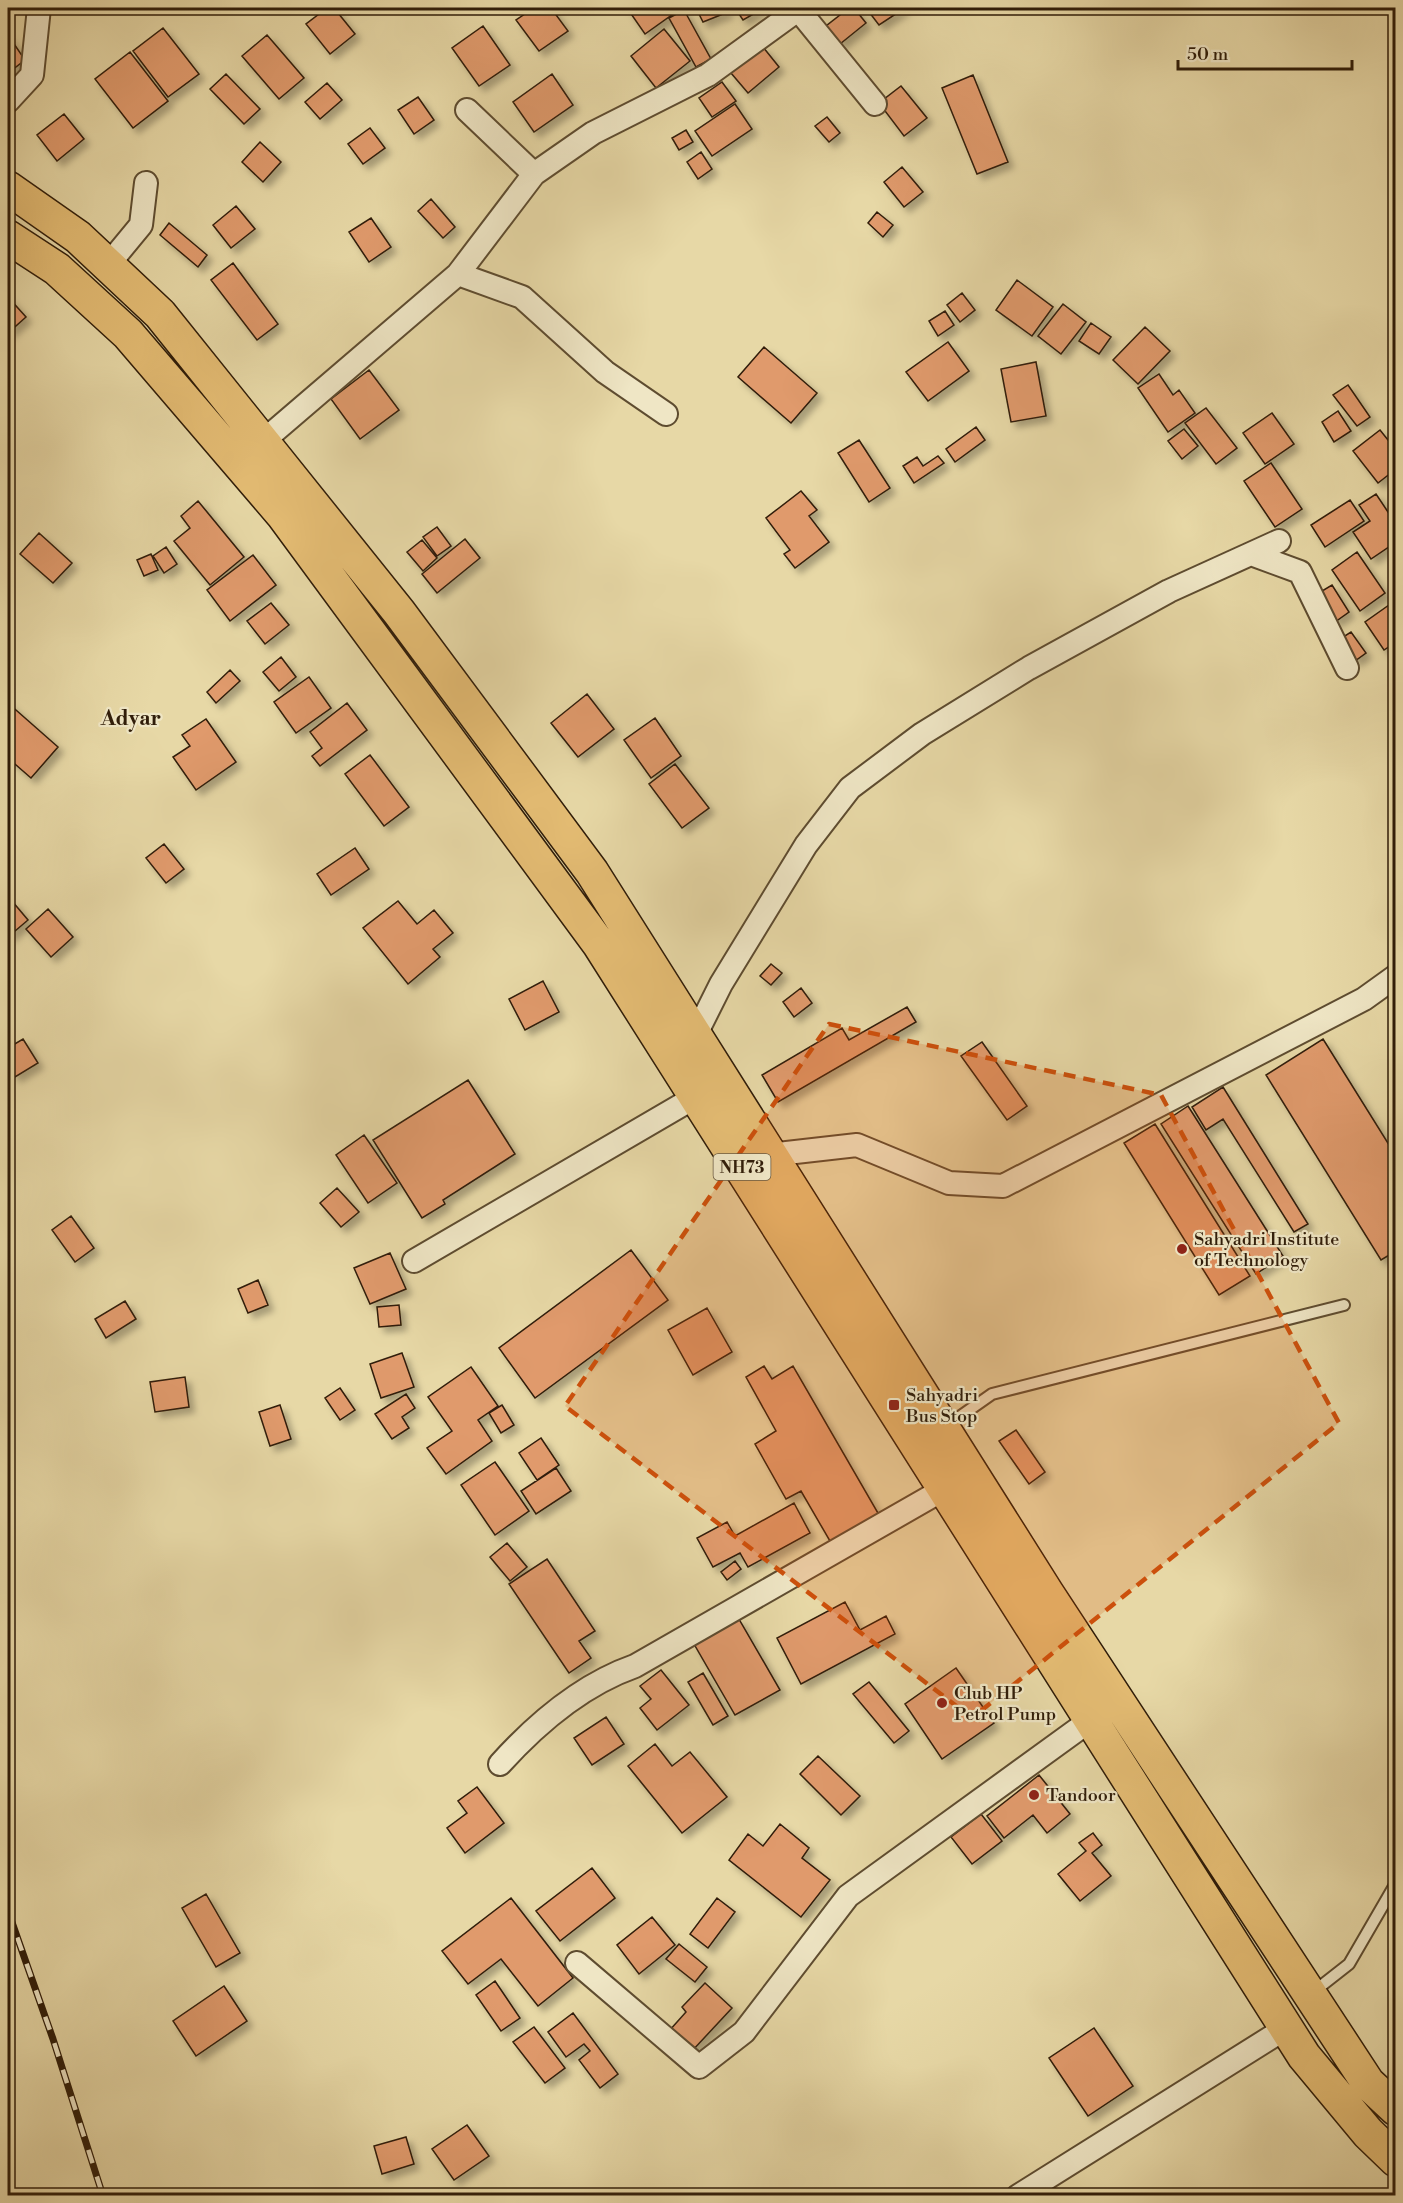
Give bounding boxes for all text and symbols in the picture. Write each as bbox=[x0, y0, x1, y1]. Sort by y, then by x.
scale bar bbox=[1178, 33, 1352, 71]
text: 50 m bbox=[1187, 43, 1229, 66]
district label: Adyar bbox=[100, 706, 161, 732]
road number: NH73 bbox=[714, 1154, 771, 1180]
place label: Sahyadri Institute of Technology bbox=[1194, 1228, 1339, 1272]
marker: Sahyadri Institute of Technology bbox=[1175, 1242, 1189, 1256]
place label: Sahyadri Bus Stop bbox=[905, 1384, 978, 1428]
marker: Sahyadri Bus Stop bbox=[887, 1398, 901, 1412]
place label: Club HP Petrol Pump bbox=[954, 1682, 1056, 1726]
marker: Club HP Petrol Pump bbox=[935, 1696, 949, 1710]
place label: Tandoor bbox=[1046, 1784, 1116, 1807]
marker: Tandoor bbox=[1027, 1788, 1041, 1802]

